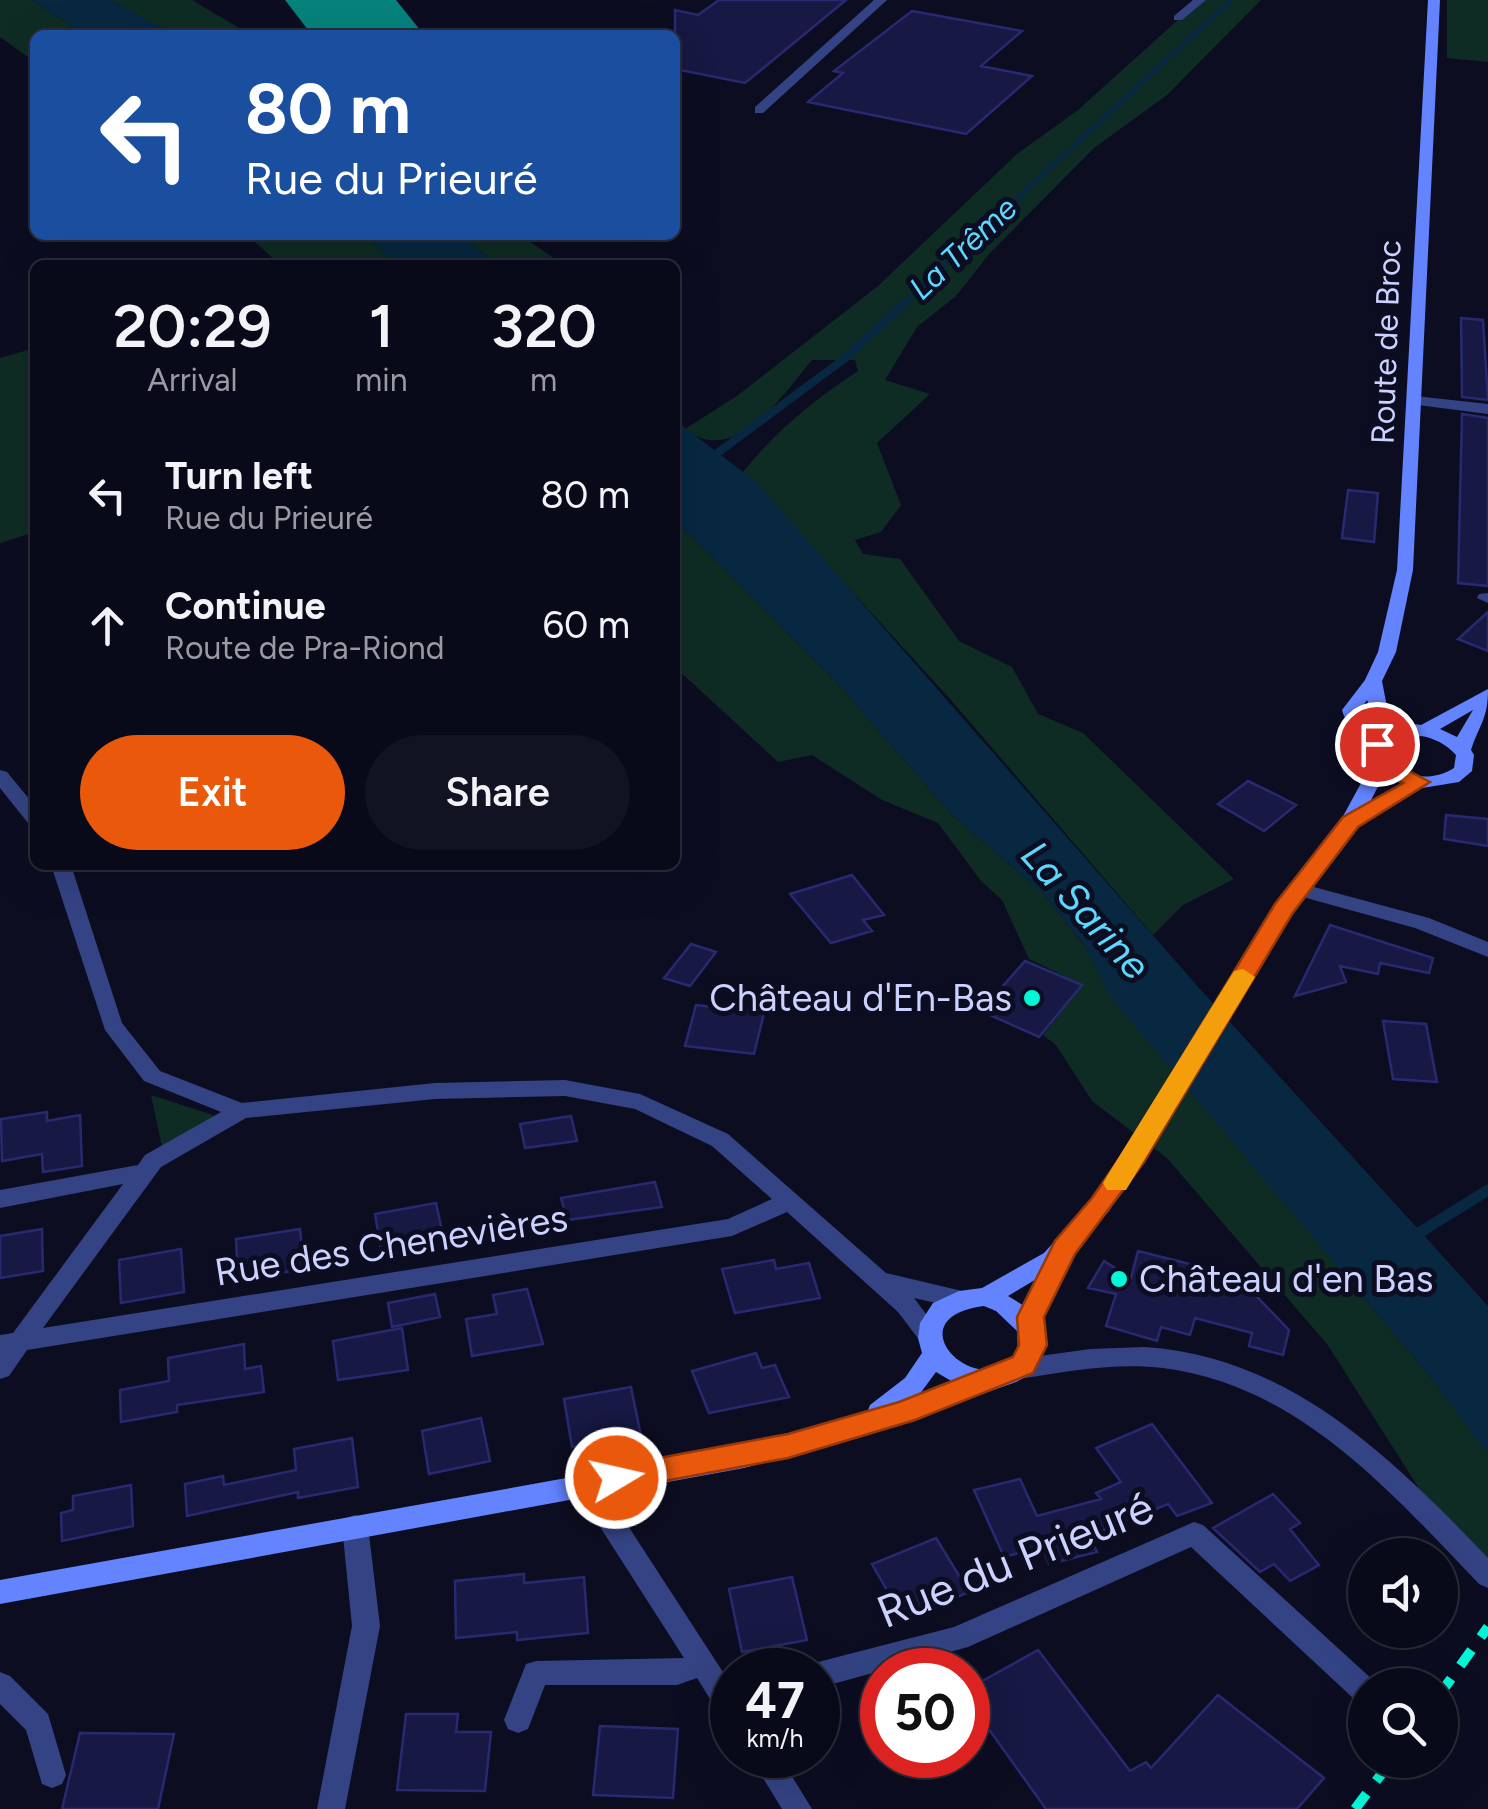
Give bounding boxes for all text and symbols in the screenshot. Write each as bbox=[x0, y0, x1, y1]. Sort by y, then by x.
text: 80 m bbox=[245, 66, 411, 151]
icon: left bbox=[80, 70, 210, 200]
text: Rue du Prieuré bbox=[245, 151, 538, 205]
water label: La Trême bbox=[902, 189, 1024, 307]
street label: Route de Broc bbox=[1363, 239, 1409, 445]
text: 20:29 bbox=[113, 290, 272, 362]
text: 1 bbox=[369, 290, 394, 362]
text: 320 bbox=[491, 290, 597, 362]
text: Arrival bbox=[147, 361, 238, 399]
text: min bbox=[355, 361, 408, 399]
text: m bbox=[530, 361, 557, 399]
text: Turn left bbox=[165, 453, 313, 499]
icon: left bbox=[80, 468, 135, 523]
text: 80 m bbox=[541, 472, 630, 518]
text: Rue du Prieuré bbox=[165, 499, 373, 537]
text: Continue bbox=[165, 583, 326, 629]
icon: ahead bbox=[80, 598, 135, 653]
text: 60 m bbox=[542, 602, 630, 648]
text: Route de Pra-Riond bbox=[165, 629, 444, 667]
pin bbox=[1335, 702, 1420, 787]
icon: arrive bbox=[1350, 717, 1405, 772]
button: Exit bbox=[80, 735, 345, 850]
button: Share bbox=[365, 735, 630, 850]
water label: La Sarine bbox=[1012, 831, 1161, 989]
place label: Château d'En-Bas bbox=[709, 975, 1012, 1021]
marker: Château d'En-Bas bbox=[1021, 987, 1043, 1009]
street label: Rue des Chenevières bbox=[211, 1194, 571, 1296]
place label: Château d'en Bas bbox=[1139, 1256, 1433, 1302]
marker: Château d'en Bas bbox=[1108, 1268, 1130, 1290]
position arrow bbox=[564, 1426, 668, 1530]
street label: Rue du Prieuré bbox=[869, 1479, 1161, 1639]
map controls bbox=[1348, 1538, 1458, 1778]
button: sound bbox=[1348, 1538, 1458, 1648]
speed limit sign: 50 bbox=[860, 1648, 990, 1778]
button: search bbox=[1348, 1668, 1458, 1778]
text: 47 bbox=[745, 1670, 805, 1731]
text: km/h bbox=[746, 1723, 804, 1753]

